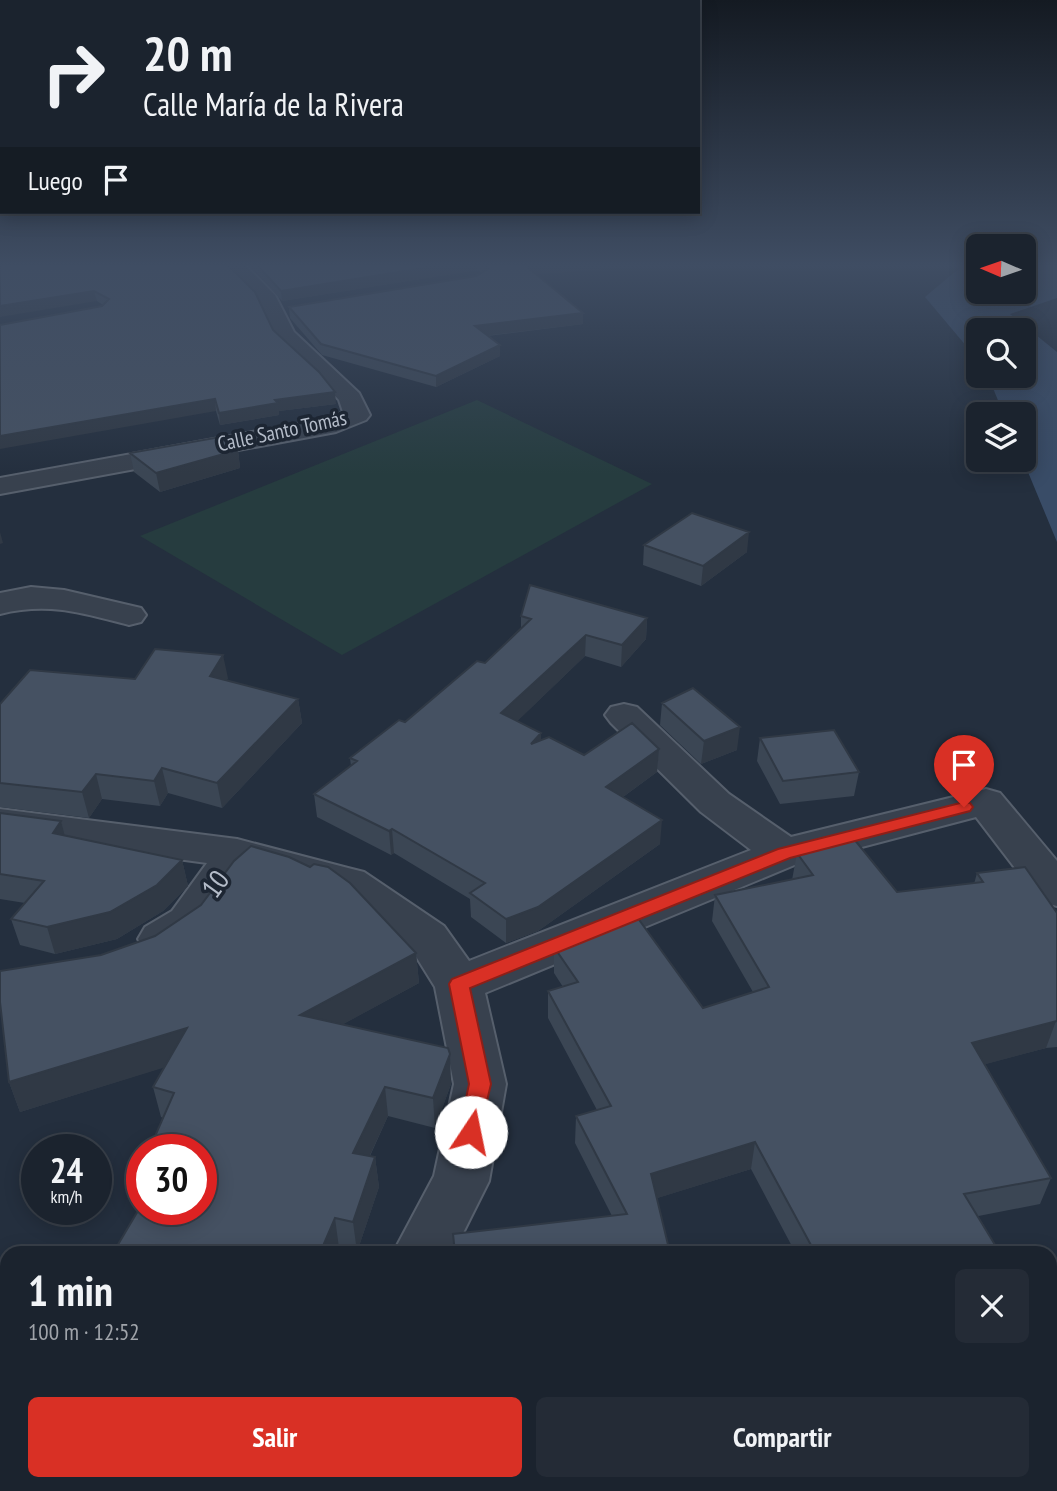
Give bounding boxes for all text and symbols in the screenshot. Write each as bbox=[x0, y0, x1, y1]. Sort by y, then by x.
text: 20 m bbox=[143, 21, 232, 85]
icon: right bbox=[28, 28, 119, 119]
text: Calle María de la Rivera bbox=[143, 83, 404, 125]
icon: arrive bbox=[97, 161, 135, 199]
text: Luego bbox=[28, 164, 83, 197]
north arrow bbox=[966, 234, 1036, 304]
map controls bbox=[966, 234, 1036, 472]
button: search bbox=[966, 318, 1036, 388]
button: layers bbox=[966, 402, 1036, 472]
street label: Calle Santo Tomás bbox=[215, 404, 349, 457]
pin bbox=[934, 735, 994, 807]
icon: arrive bbox=[945, 746, 983, 784]
street label: 10 bbox=[192, 863, 237, 905]
position arrow bbox=[434, 1095, 508, 1169]
speed limit sign: 30 bbox=[126, 1134, 217, 1225]
text: 24 bbox=[50, 1147, 83, 1193]
text: km/h bbox=[51, 1185, 82, 1208]
text: 1 min bbox=[28, 1263, 113, 1318]
button: close bbox=[955, 1269, 1029, 1343]
text: 100 m · 12:52 bbox=[28, 1317, 140, 1346]
button: Salir bbox=[28, 1397, 522, 1477]
button: Compartir bbox=[536, 1397, 1029, 1477]

